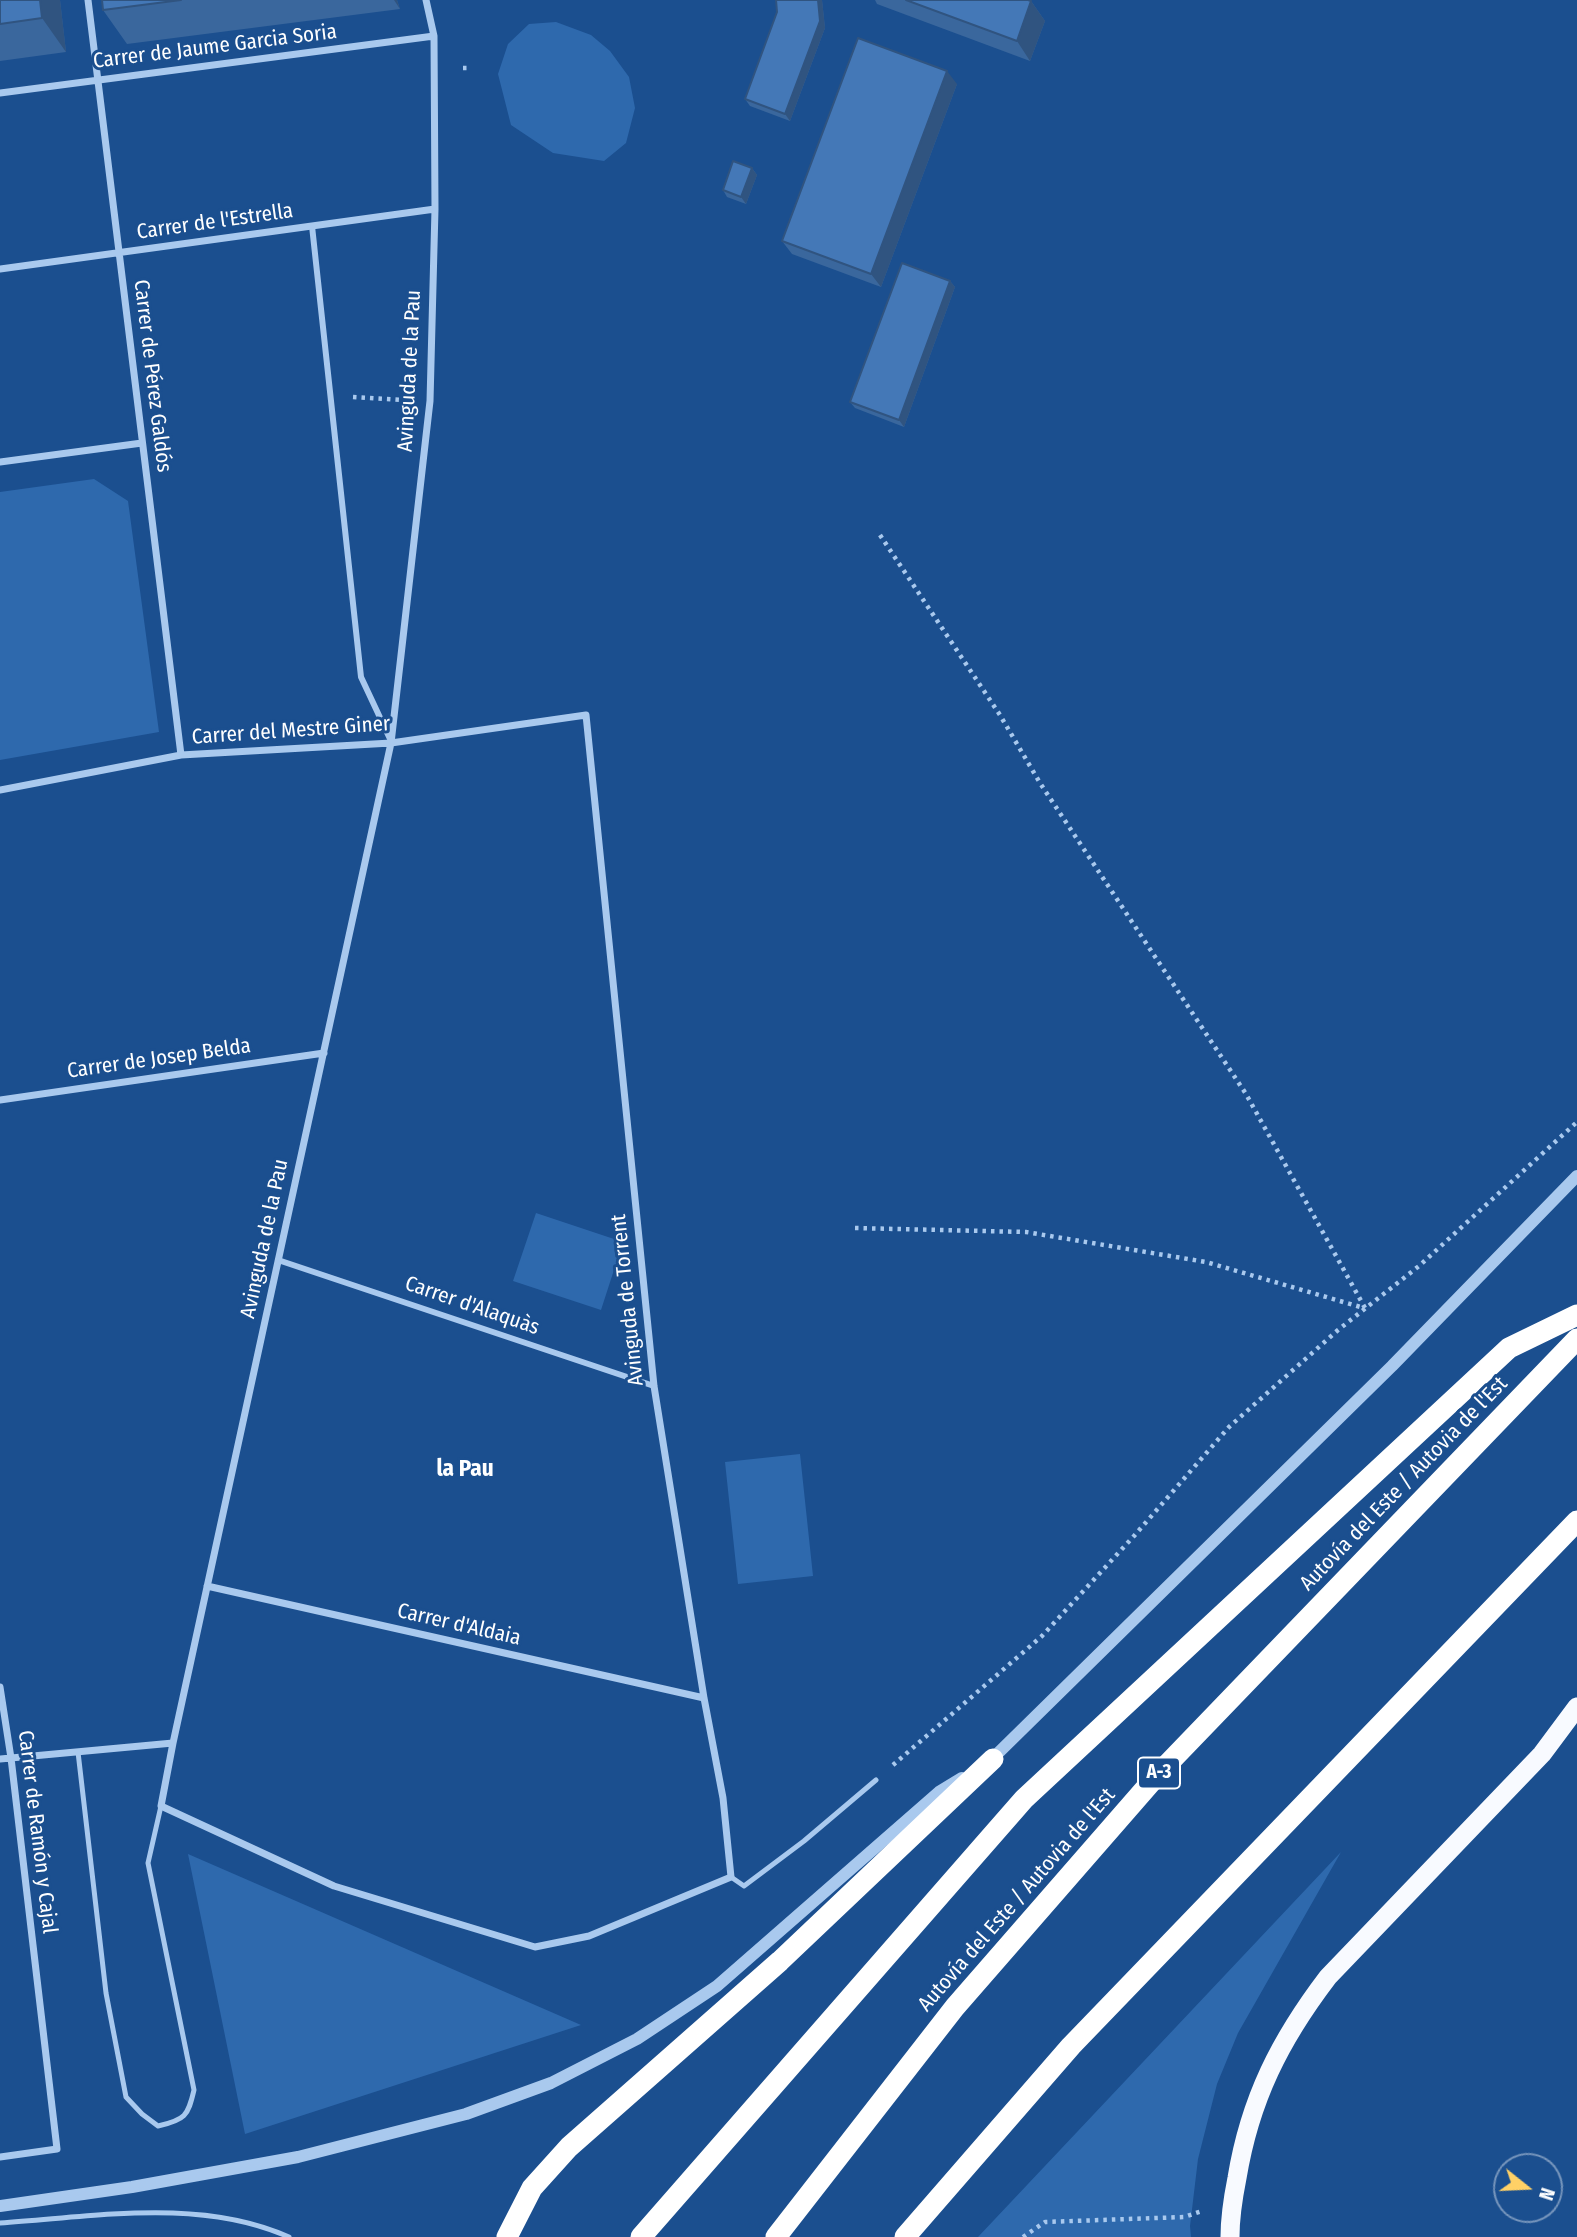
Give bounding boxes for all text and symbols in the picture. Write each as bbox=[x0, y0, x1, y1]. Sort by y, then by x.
street label: Carrer de Jaume Garcia Soria bbox=[92, 20, 338, 74]
street label: Carrer de l'Estrella bbox=[135, 199, 295, 245]
street label: Carrer de Pérez Galdós bbox=[128, 278, 176, 474]
street label: Avinguda de la Pau bbox=[393, 289, 427, 453]
street label: Carrer del Mestre Giner bbox=[191, 711, 391, 751]
street label: Carrer de Josep Belda bbox=[66, 1034, 252, 1084]
street label: Avinguda de la Pau bbox=[236, 1157, 294, 1321]
street label: Avinguda de Torrent bbox=[606, 1213, 650, 1387]
street label: Carrer d'Alaquàs bbox=[401, 1271, 543, 1341]
street label: Autovía del Este / Autovia de l'Est bbox=[1295, 1372, 1513, 1596]
district label: la Pau bbox=[436, 1456, 494, 1484]
street label: Carrer d'Aldaia bbox=[395, 1599, 523, 1651]
street label: Carrer de Ramón y Cajal bbox=[12, 1729, 62, 1935]
road number: A-3 bbox=[1138, 1758, 1180, 1788]
street label: Autovía del Este / Autovia de l'Est bbox=[913, 1783, 1121, 2017]
north arrow bbox=[1493, 2153, 1563, 2223]
text: N bbox=[1534, 2185, 1559, 2203]

